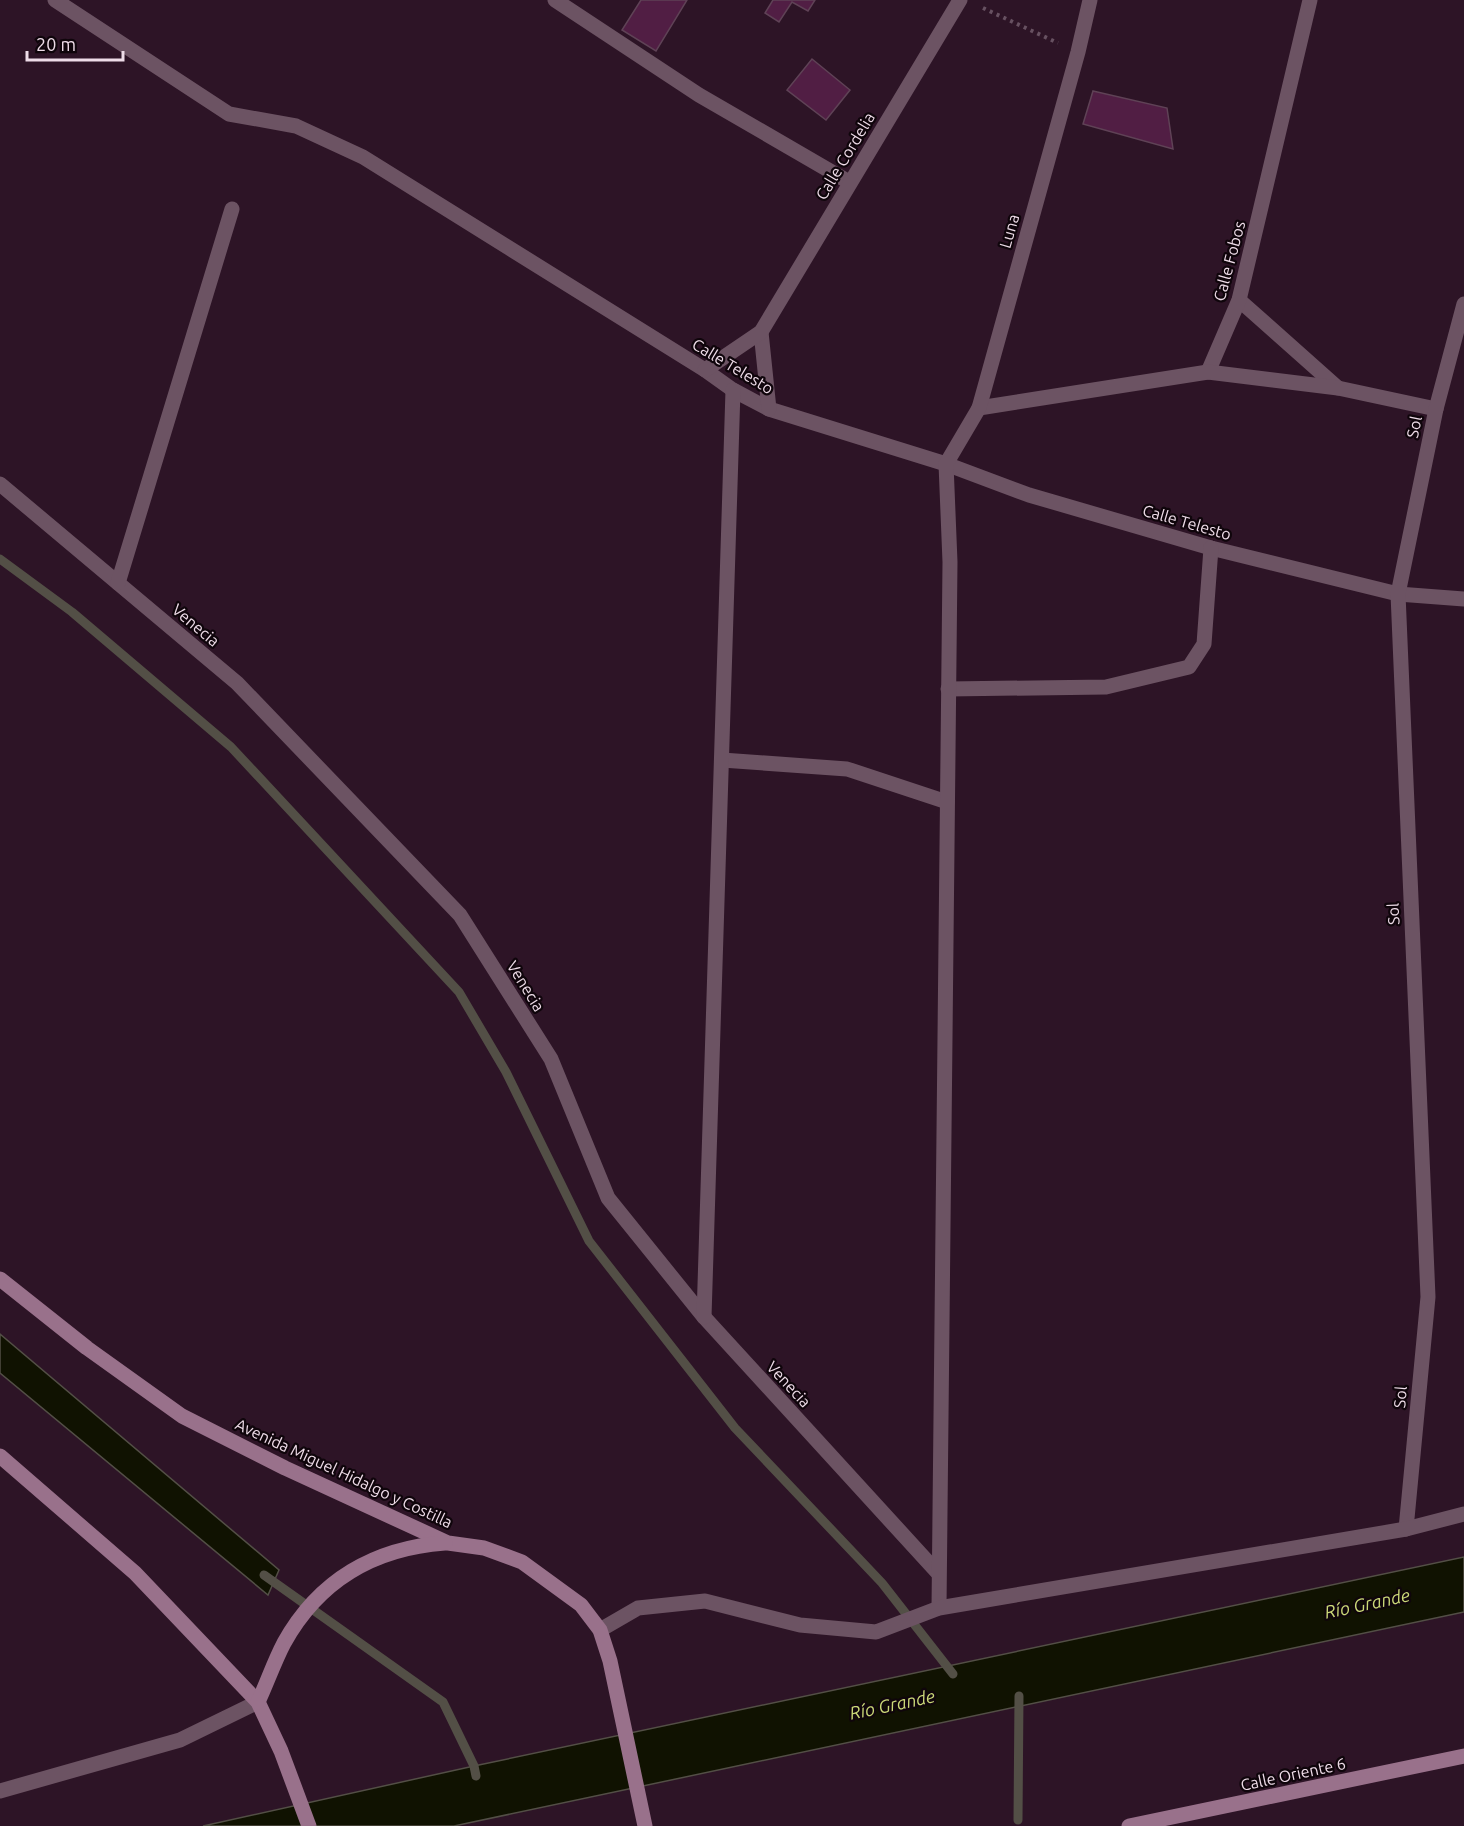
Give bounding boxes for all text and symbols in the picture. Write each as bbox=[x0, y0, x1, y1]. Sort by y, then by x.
scale bar bbox=[27, 24, 123, 62]
text: 20 m bbox=[36, 34, 76, 54]
street label: Calle Cordelia bbox=[812, 109, 878, 203]
street label: Luna bbox=[996, 212, 1022, 250]
street label: Calle Fobos bbox=[1210, 219, 1248, 303]
street label: Calle Telesto bbox=[689, 335, 777, 397]
street label: Sol bbox=[1403, 414, 1425, 440]
street label: Calle Telesto bbox=[1141, 501, 1233, 543]
street label: Venecia bbox=[169, 600, 223, 650]
street label: Sol bbox=[1384, 903, 1402, 925]
street label: Venecia bbox=[504, 958, 548, 1014]
street label: Venecia bbox=[763, 1357, 815, 1411]
street label: Sol bbox=[1390, 1385, 1410, 1409]
street label: Avenida Miguel Hidalgo y Costilla bbox=[233, 1415, 455, 1531]
water label: Río Grande bbox=[1322, 1584, 1412, 1622]
water label: Río Grande bbox=[847, 1685, 937, 1723]
street label: Calle Oriente 6 bbox=[1239, 1754, 1347, 1794]

